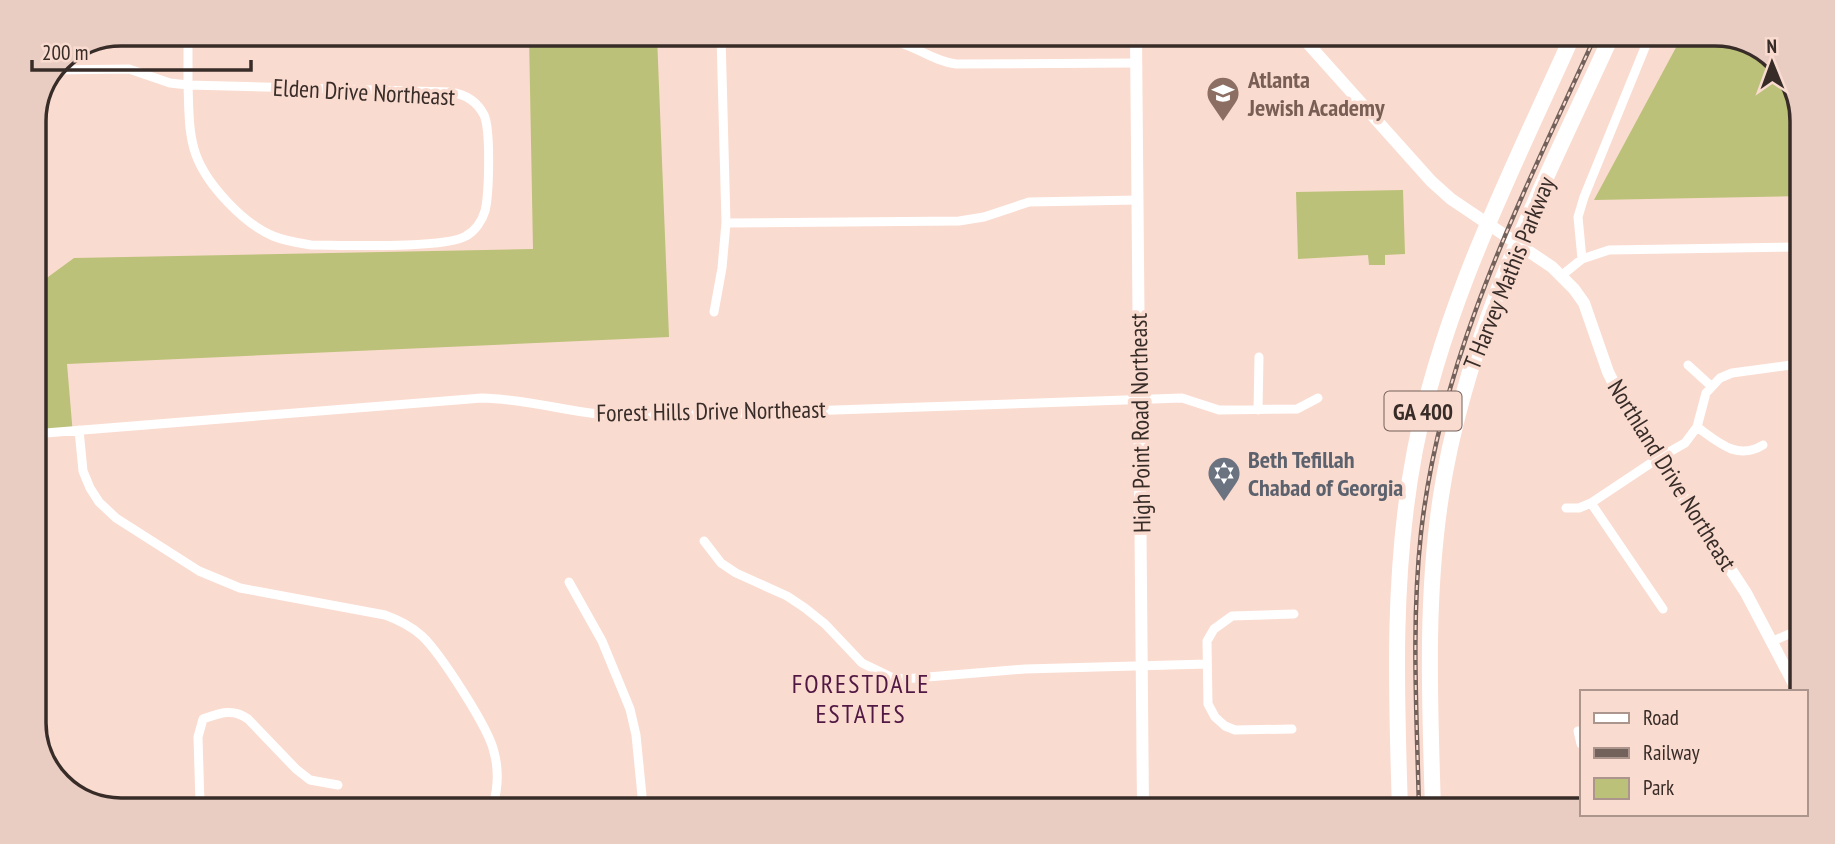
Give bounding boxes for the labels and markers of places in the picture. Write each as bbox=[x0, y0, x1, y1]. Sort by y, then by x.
place label: Atlanta Jewish Academy bbox=[1247, 64, 1385, 123]
school or university icon: Atlanta Jewish Academy bbox=[1204, 74, 1242, 123]
place label: Beth Tefillah Chabad of Georgia bbox=[1248, 444, 1403, 503]
synagogue icon: Beth Tefillah Chabad of Georgia bbox=[1205, 454, 1243, 503]

